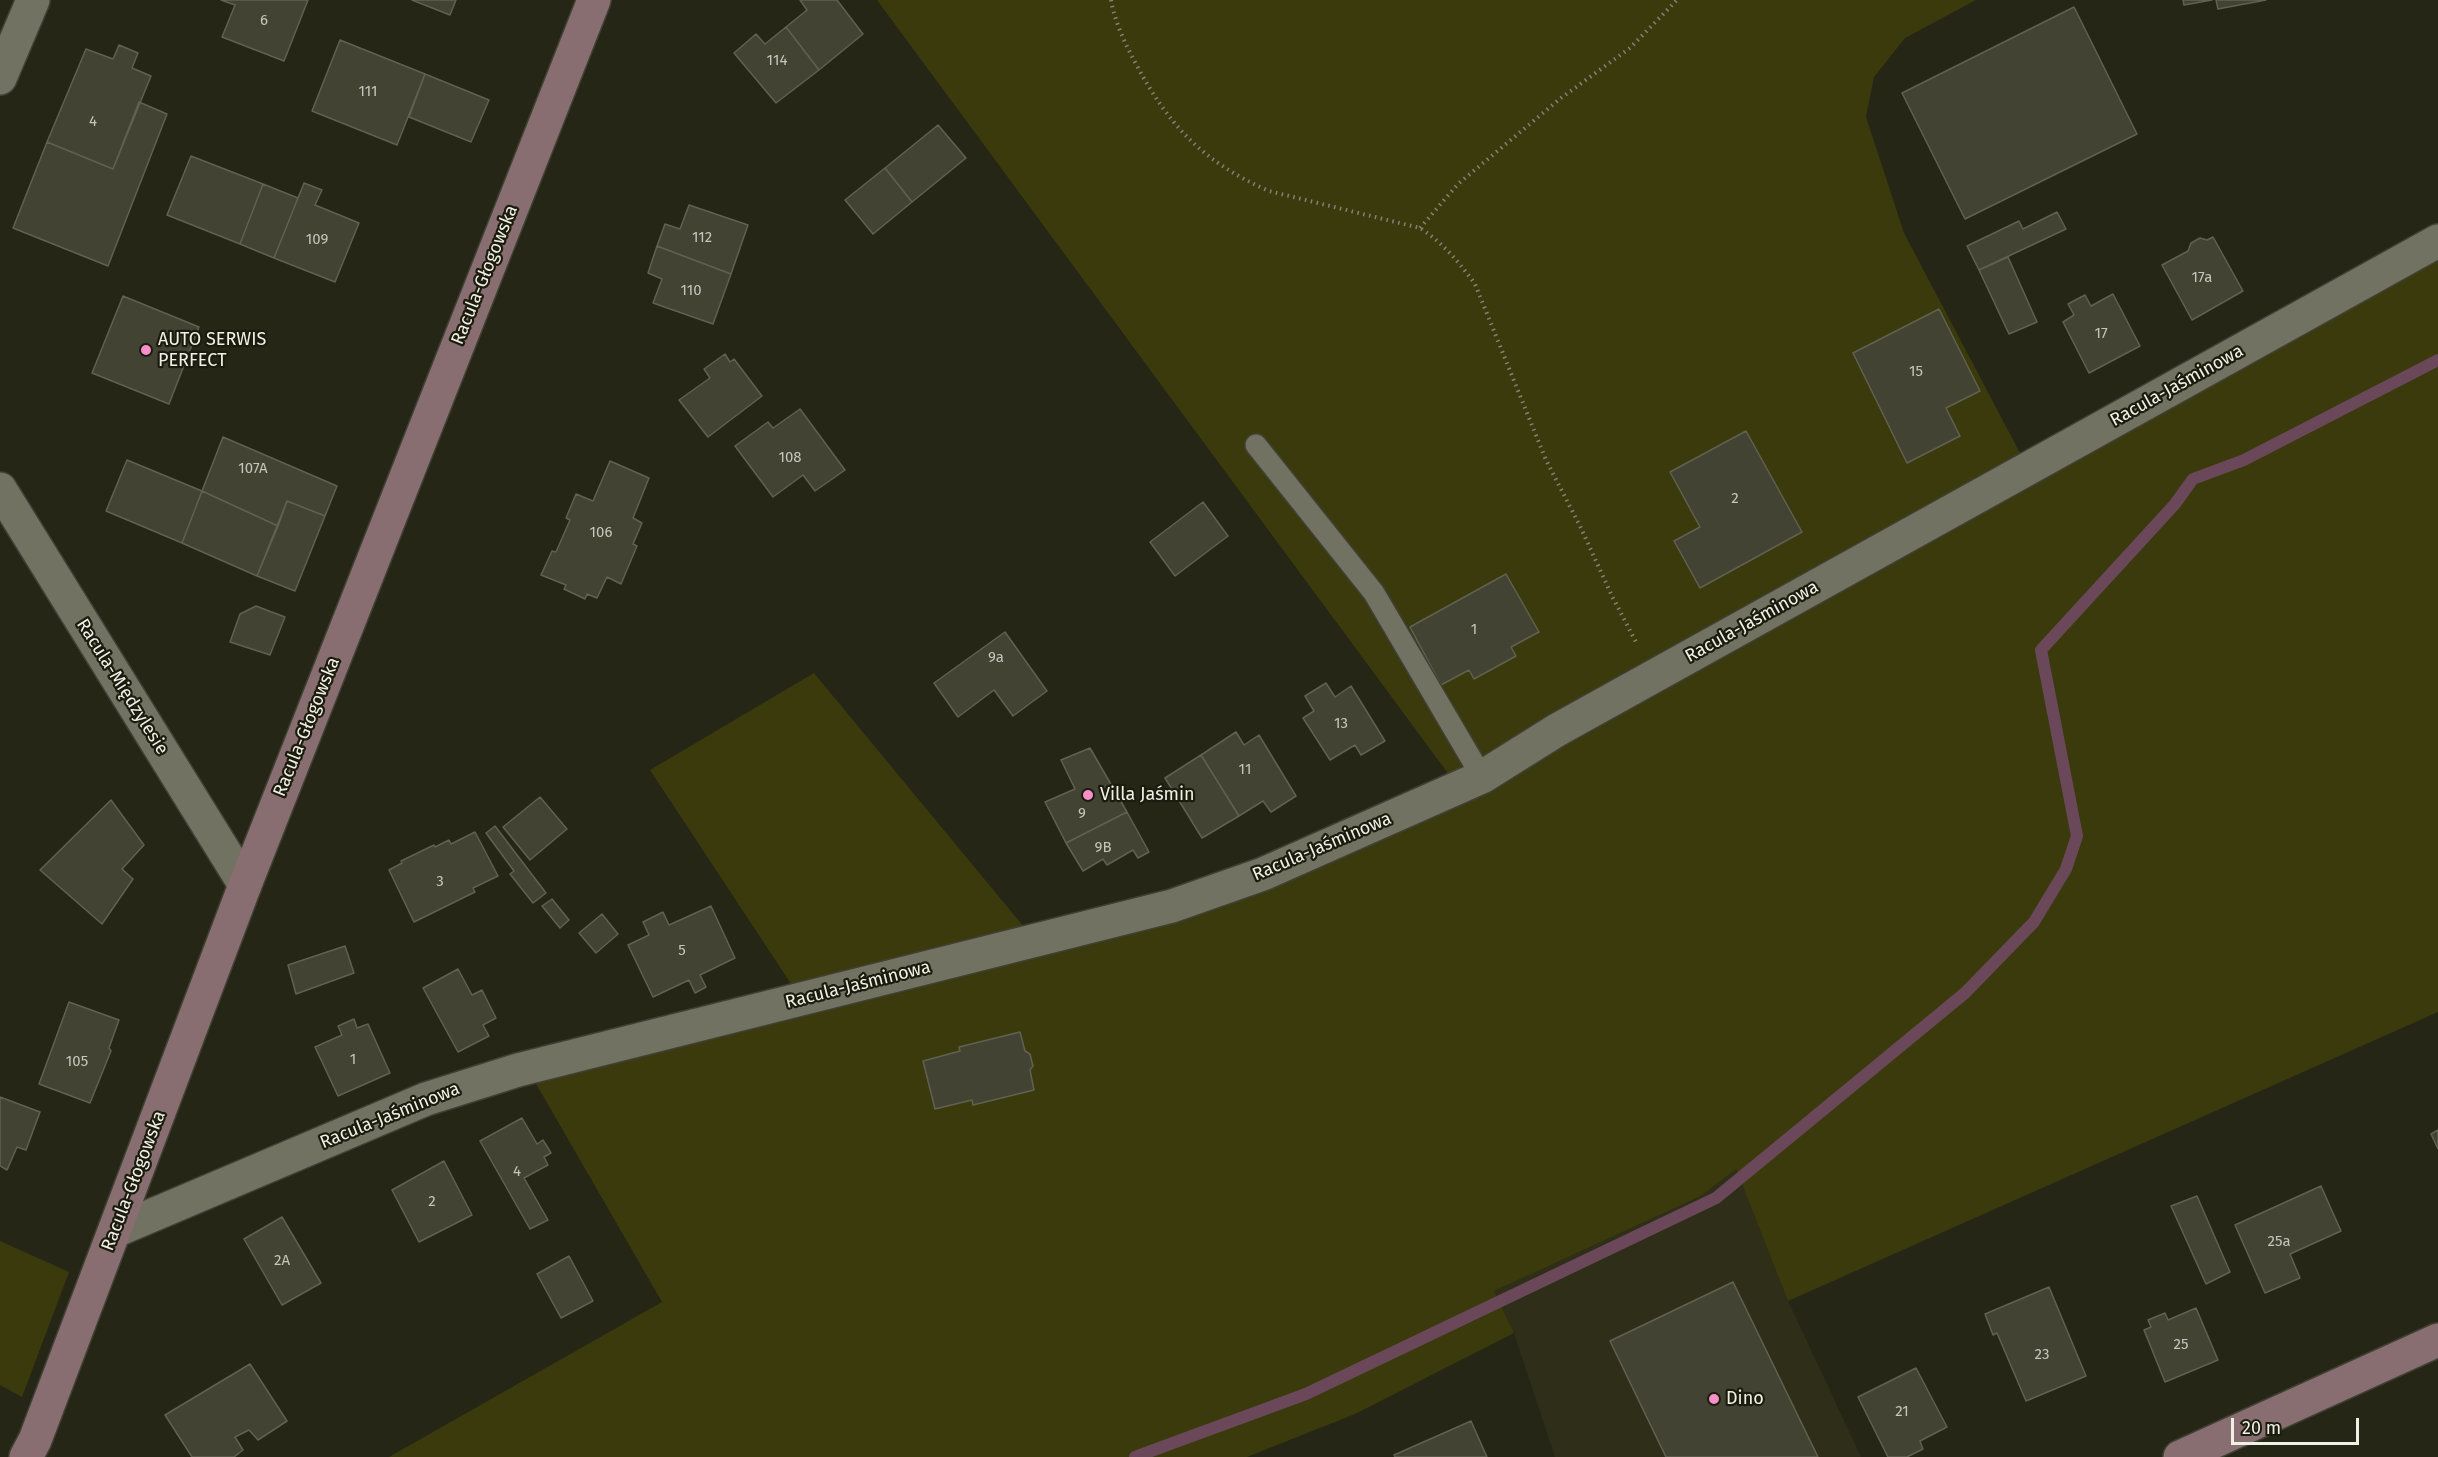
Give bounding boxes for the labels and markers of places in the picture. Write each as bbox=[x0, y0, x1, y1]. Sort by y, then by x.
place label: AUTO SERWIS PERFECT bbox=[158, 329, 266, 372]
marker: AUTO SERWIS PERFECT bbox=[139, 343, 153, 357]
place label: Villa Jaśmin bbox=[1100, 784, 1195, 806]
marker: Villa Jaśmin bbox=[1081, 788, 1095, 802]
place label: Dino bbox=[1726, 1388, 1764, 1410]
marker: Dino bbox=[1707, 1392, 1721, 1406]

